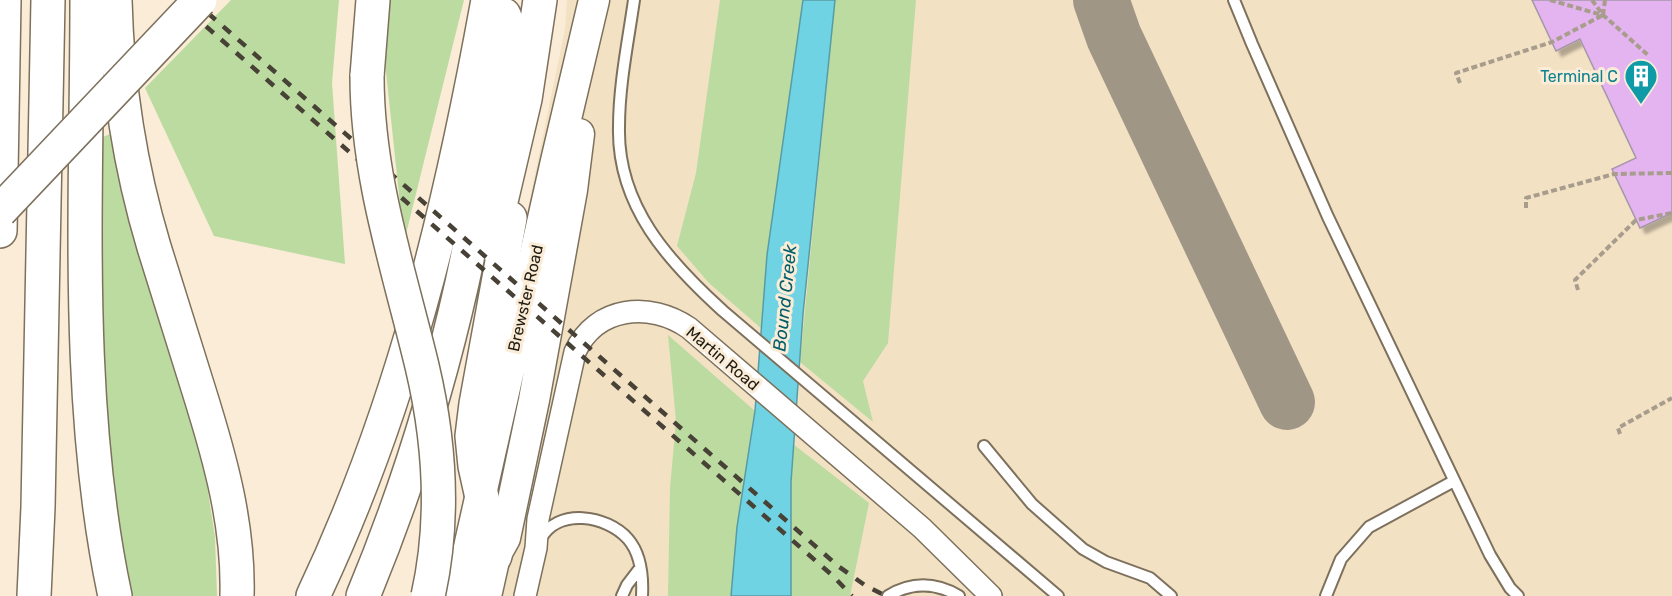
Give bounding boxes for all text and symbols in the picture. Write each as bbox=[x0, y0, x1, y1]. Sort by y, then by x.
building icon: Terminal C bbox=[1623, 58, 1659, 105]
place label: Terminal C bbox=[1540, 67, 1618, 86]
street label: Brewster Road bbox=[504, 243, 547, 353]
water label: Bound Creek bbox=[768, 243, 802, 353]
street label: Martin Road bbox=[682, 322, 763, 394]

